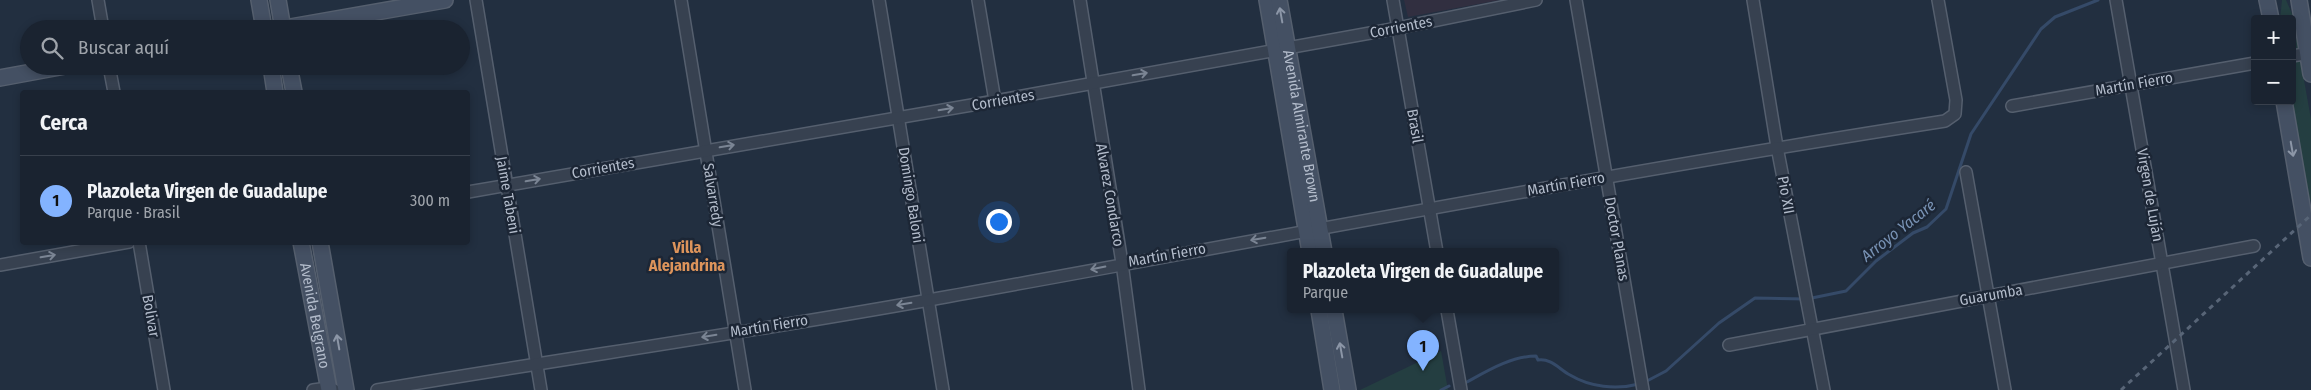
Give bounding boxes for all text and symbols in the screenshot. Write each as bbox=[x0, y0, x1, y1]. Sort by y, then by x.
one-way arrow bbox=[1276, 7, 1286, 23]
street label: Corrientes bbox=[1368, 12, 1434, 42]
map controls bbox=[2251, 15, 2296, 105]
button: + bbox=[2251, 15, 2296, 60]
search box bbox=[20, 20, 470, 75]
icon: search bbox=[38, 34, 66, 62]
text: Buscar aquí bbox=[78, 36, 169, 59]
street label: Avenida Almirante Brown bbox=[1279, 49, 1324, 203]
button: − bbox=[2251, 60, 2296, 105]
street label: Martín Fierro bbox=[2094, 68, 2174, 100]
one-way arrow bbox=[1131, 69, 1147, 79]
street label: Corrientes bbox=[970, 86, 1036, 114]
one-way arrow bbox=[938, 104, 954, 114]
street label: Brasil bbox=[1403, 108, 1427, 145]
text: Cerca bbox=[40, 110, 88, 136]
one-way arrow bbox=[719, 141, 735, 151]
one-way arrow bbox=[2287, 141, 2297, 157]
street label: Alvarez Condarco bbox=[1092, 142, 1128, 248]
street label: Domingo Baloni bbox=[895, 146, 927, 244]
street label: Virgen de Luján bbox=[2133, 147, 2167, 243]
street label: Corrientes bbox=[570, 154, 636, 182]
street label: Jaime Tabeni bbox=[492, 155, 524, 235]
street label: Salvarredy bbox=[699, 162, 727, 229]
street label: Martín Fierro bbox=[1526, 168, 1606, 200]
one-way arrow bbox=[524, 175, 540, 185]
street label: Pio XII bbox=[1774, 175, 1798, 215]
text: Plazoleta Virgen de Guadalupe bbox=[87, 180, 328, 203]
text: 1 bbox=[53, 191, 59, 210]
text: 300 m bbox=[410, 191, 450, 210]
water label: Arroyo Yacaré bbox=[1857, 195, 1940, 266]
street label: Doctor Planas bbox=[1601, 196, 1633, 282]
text: Parque · Brasil bbox=[87, 203, 180, 222]
your location bbox=[986, 209, 1012, 235]
one-way arrow bbox=[1250, 234, 1266, 244]
district label: Villa Alejandrina bbox=[648, 238, 725, 275]
street label: Martín Fierro bbox=[1127, 239, 1207, 271]
popup bbox=[1287, 248, 1559, 313]
one-way arrow bbox=[40, 251, 56, 261]
text: Plazoleta Virgen de Guadalupe bbox=[1303, 260, 1543, 283]
street label: Avenida Belgrano bbox=[296, 261, 334, 370]
one-way arrow bbox=[1091, 263, 1107, 273]
street label: Guarumba bbox=[1958, 281, 2024, 309]
text: Parque bbox=[1303, 283, 1348, 302]
street label: Bolivar bbox=[138, 293, 164, 339]
one-way arrow bbox=[896, 299, 912, 309]
street label: Martín Fierro bbox=[729, 311, 809, 341]
pin: 1 bbox=[1407, 330, 1439, 371]
one-way arrow bbox=[701, 331, 717, 341]
one-way arrow bbox=[332, 334, 342, 350]
one-way arrow bbox=[1335, 342, 1345, 358]

